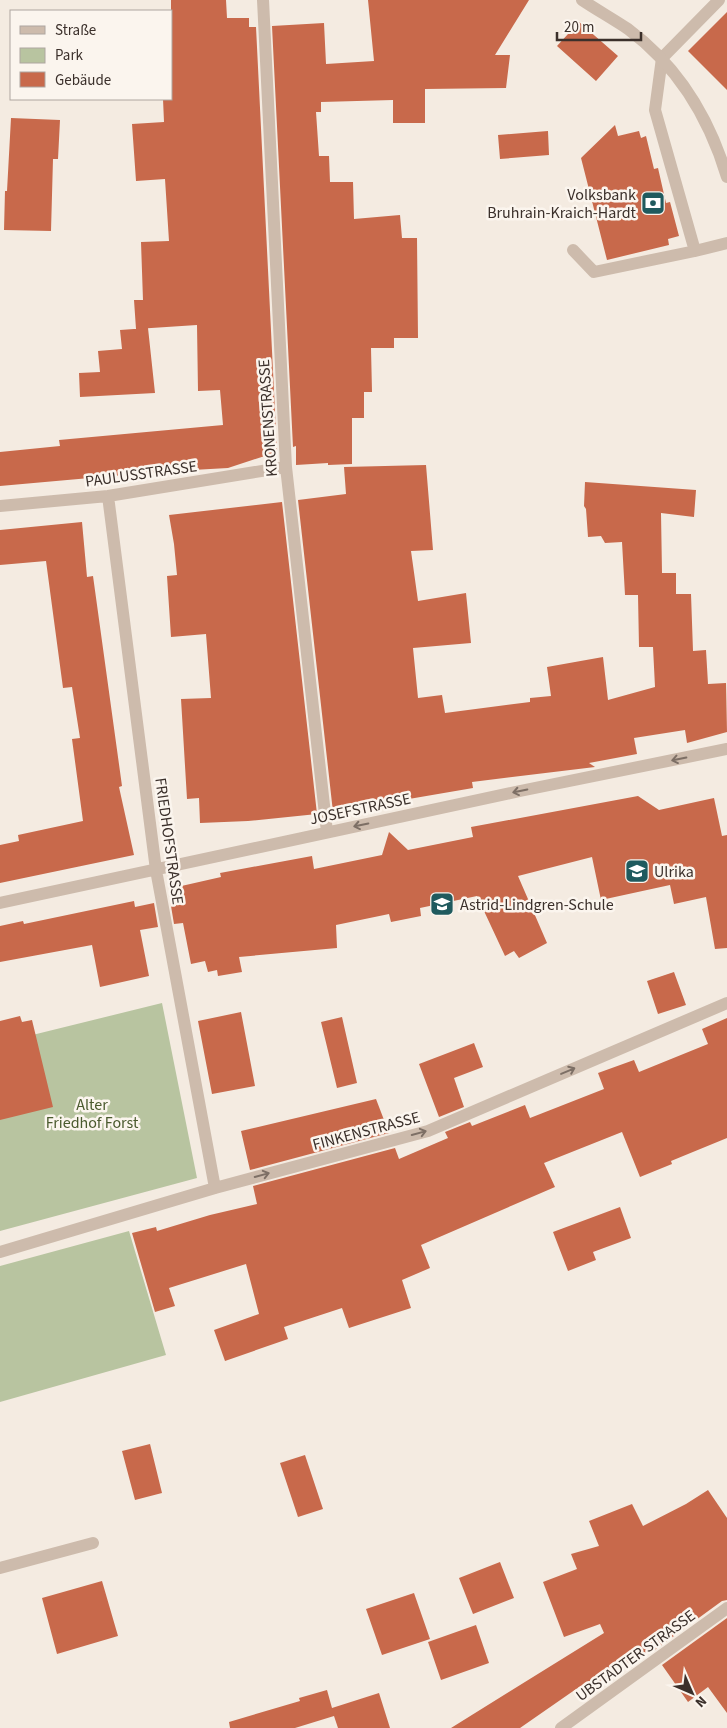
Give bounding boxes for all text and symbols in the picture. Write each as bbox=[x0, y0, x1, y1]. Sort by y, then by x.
legend bbox=[10, 10, 172, 100]
scale bar bbox=[557, 10, 641, 42]
text: 20 m bbox=[564, 17, 594, 38]
text: Straße bbox=[55, 20, 96, 41]
text: Park bbox=[55, 45, 84, 66]
text: Gebäude bbox=[55, 70, 111, 91]
place label: Volksbank Bruhrain-Kraich-Hardt bbox=[487, 184, 637, 224]
bank icon: Volksbank Bruhrain-Kraich-Hardt bbox=[640, 190, 666, 216]
street label: KRONENSTRASSE bbox=[253, 358, 283, 478]
street label: PAULUSSTRASSE bbox=[84, 455, 198, 493]
one-way arrow bbox=[672, 754, 688, 764]
street label: FRIEDHOFSTRASSE bbox=[149, 776, 189, 906]
one-way arrow bbox=[512, 787, 528, 796]
street label: JOSEFSTRASSE bbox=[308, 788, 413, 830]
one-way arrow bbox=[353, 820, 369, 830]
school or university icon: Ulrika bbox=[624, 858, 650, 884]
place label: Ulrika bbox=[654, 861, 694, 883]
school or university icon: Astrid-Lindgren-Schule bbox=[429, 891, 455, 917]
place label: Astrid-Lindgren-Schule bbox=[460, 894, 614, 916]
one-way arrow bbox=[561, 1065, 576, 1074]
park label: Alter Friedhof Forst bbox=[46, 1094, 139, 1134]
street label: FINKENSTRASSE bbox=[310, 1106, 422, 1156]
one-way arrow bbox=[410, 1128, 426, 1138]
one-way arrow bbox=[253, 1170, 269, 1180]
street label: UBSTADTER STRASSE bbox=[571, 1605, 700, 1707]
north arrow bbox=[667, 1668, 717, 1718]
text: N bbox=[690, 1691, 711, 1712]

